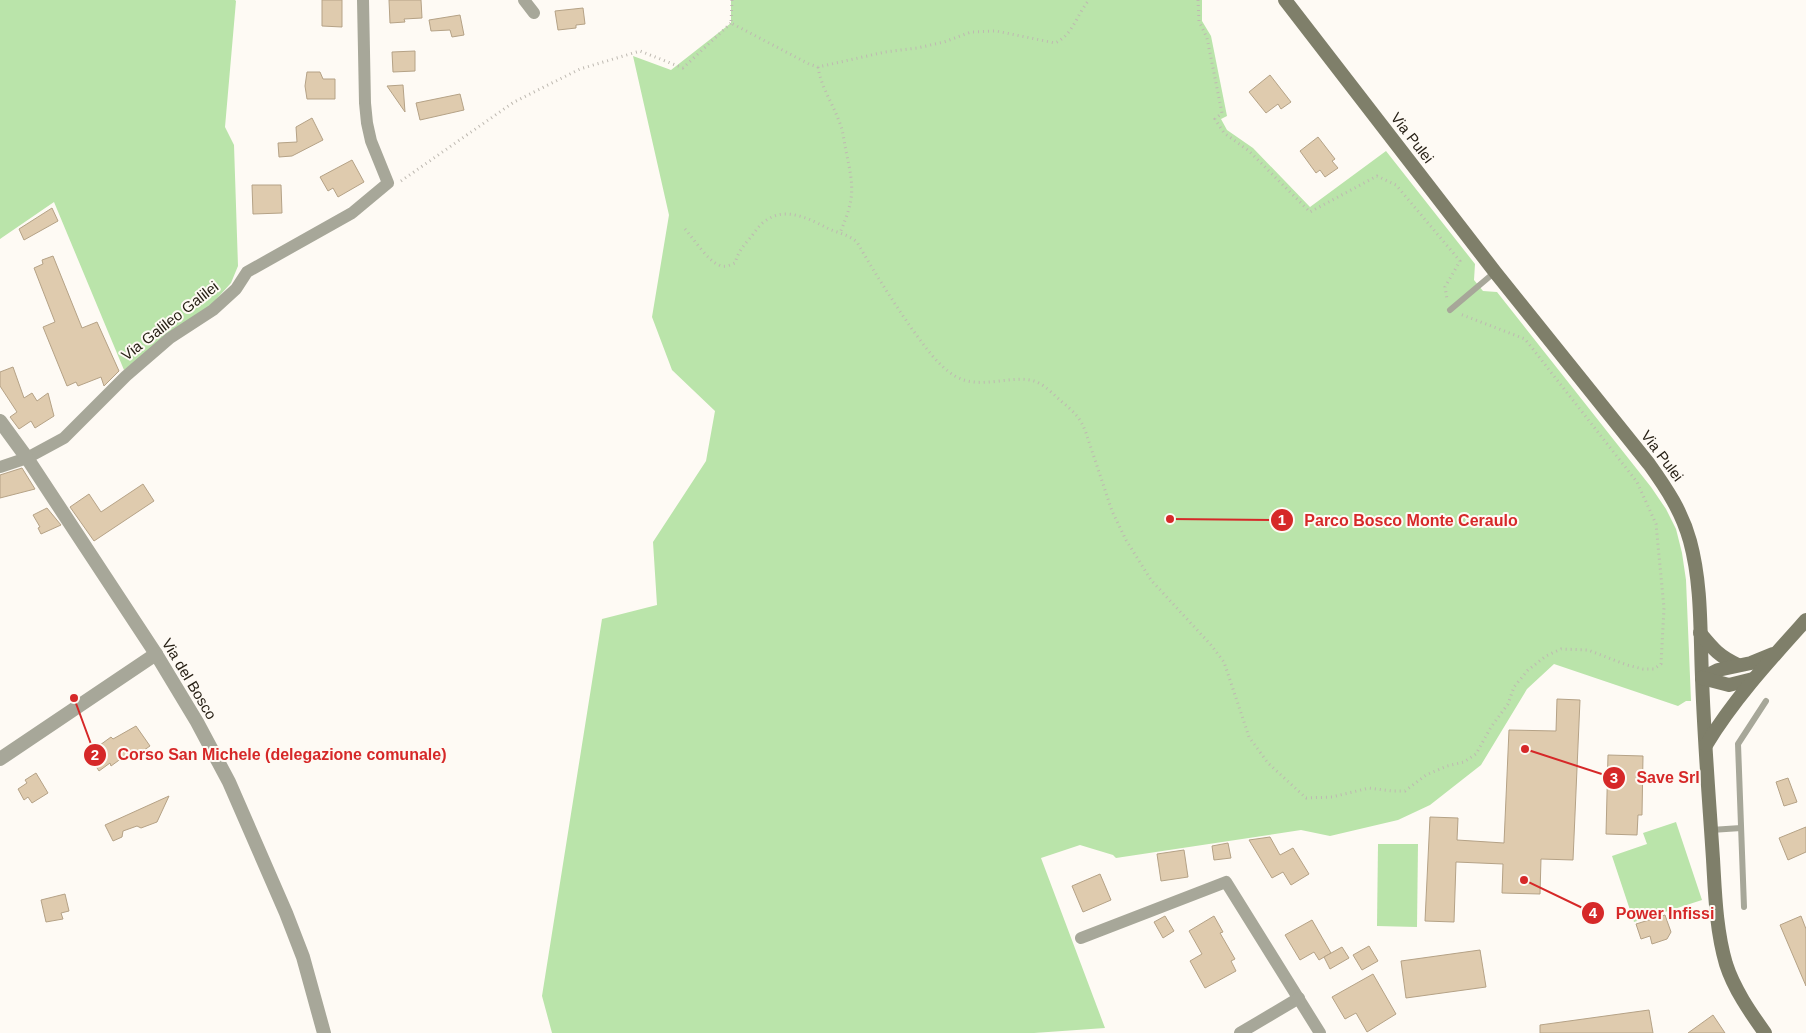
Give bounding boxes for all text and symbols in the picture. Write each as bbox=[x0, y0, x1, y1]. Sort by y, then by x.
street label: Via Pulei bbox=[1388, 109, 1437, 166]
street label: Via Galileo Galilei bbox=[118, 278, 221, 364]
street label: Via Pulei bbox=[1638, 427, 1687, 484]
callout: Parco Bosco Monte Ceraulo bbox=[1269, 504, 1528, 535]
text: 1 bbox=[1278, 511, 1286, 528]
text: Parco Bosco Monte Ceraulo bbox=[1304, 512, 1518, 529]
street label: Via del Bosco bbox=[159, 635, 220, 722]
callout: Corso San Michele (delegazione comunale) bbox=[82, 739, 456, 770]
text: 2 bbox=[91, 746, 99, 763]
text: Corso San Michele (delegazione comunale) bbox=[118, 746, 446, 763]
callout: Save Srl bbox=[1602, 762, 1710, 793]
text: 3 bbox=[1610, 769, 1618, 786]
text: Save Srl bbox=[1636, 769, 1700, 786]
callout: Power Infissi bbox=[1580, 897, 1724, 928]
text: 4 bbox=[1589, 904, 1598, 921]
text: Power Infissi bbox=[1616, 905, 1714, 922]

